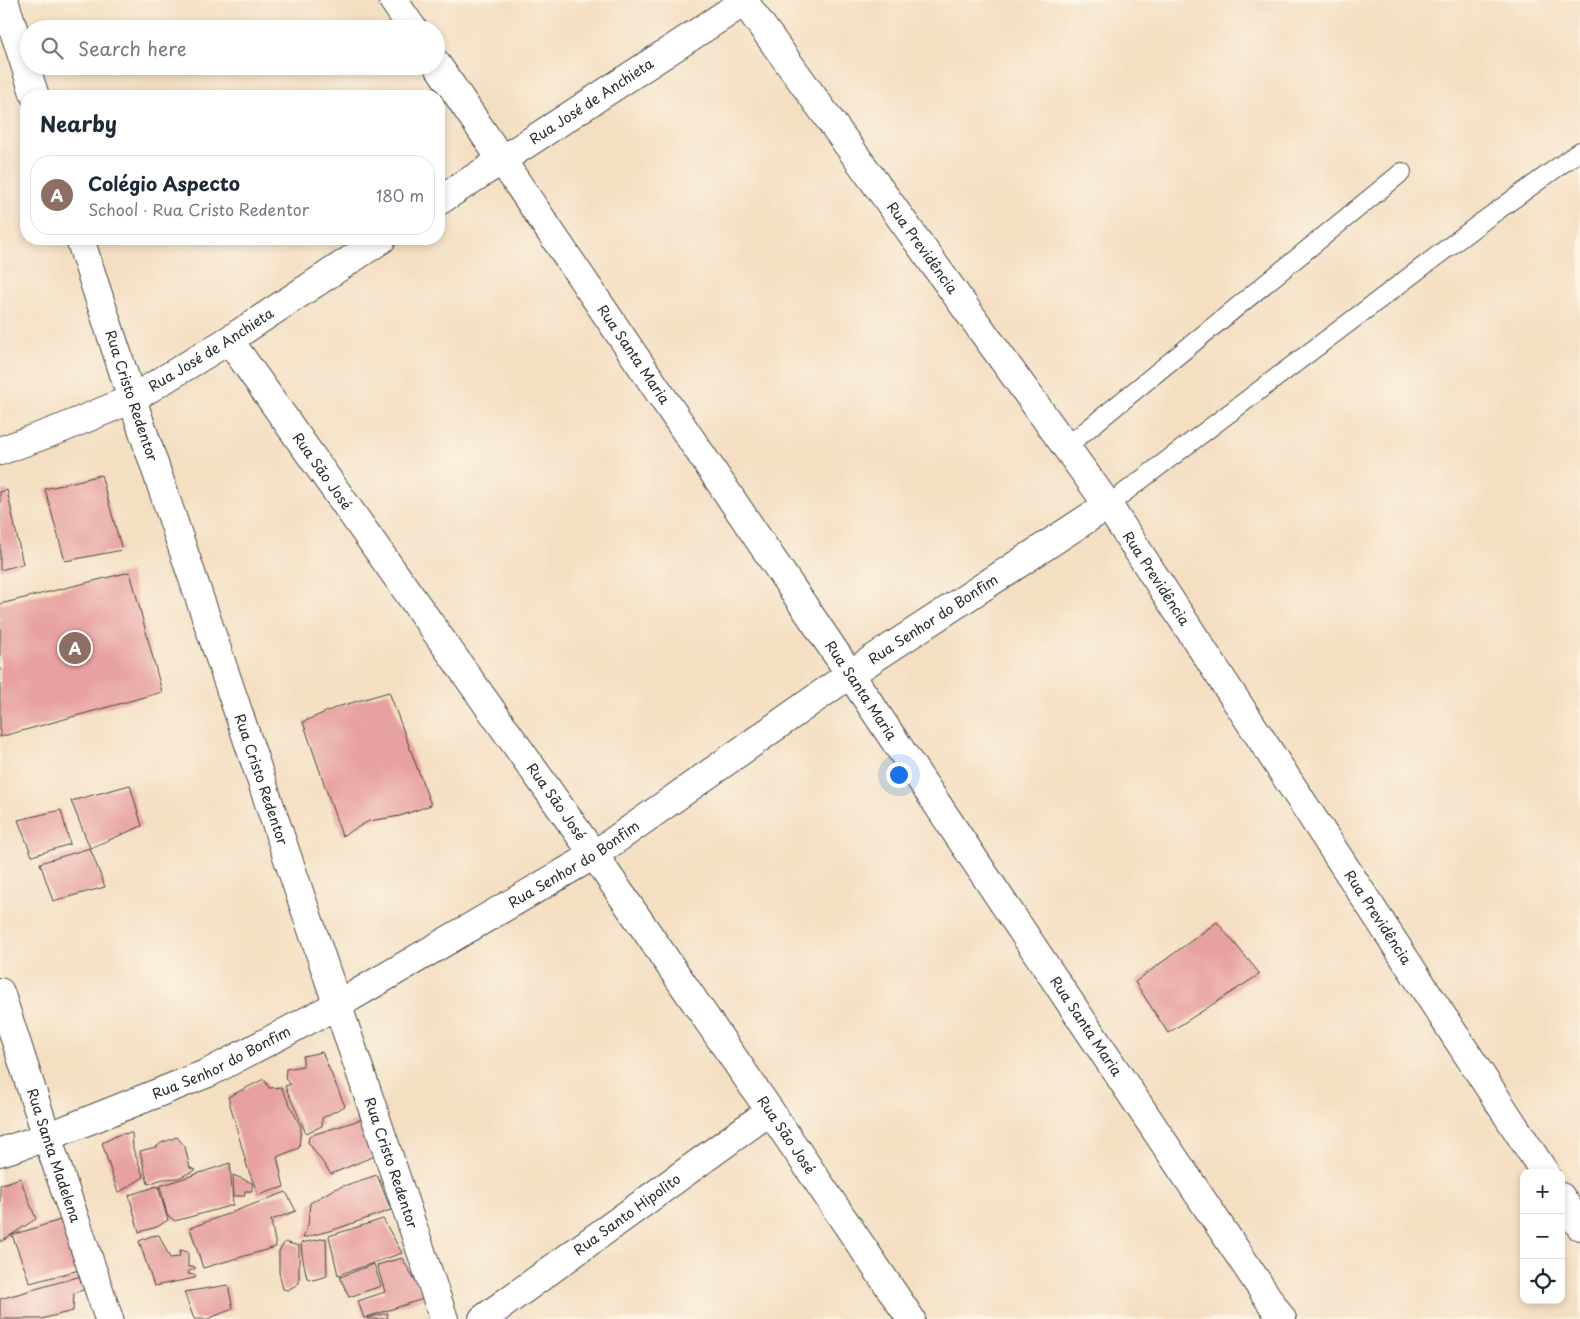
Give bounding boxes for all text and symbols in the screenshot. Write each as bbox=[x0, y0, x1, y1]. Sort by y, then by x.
search box bbox=[20, 20, 445, 75]
icon: search bbox=[38, 34, 66, 62]
text: Search here bbox=[78, 34, 187, 62]
street label: Rua José de Anchieta bbox=[525, 53, 657, 149]
text: Nearby bbox=[40, 107, 117, 139]
text: Colégio Aspecto bbox=[88, 169, 240, 197]
text: A bbox=[51, 183, 63, 207]
text: 180 m bbox=[376, 183, 424, 207]
text: School · Rua Cristo Redentor bbox=[88, 197, 309, 221]
street label: Rua Previdência bbox=[882, 197, 963, 298]
street label: Rua Santa Maria bbox=[593, 300, 675, 408]
street label: Rua José de Anchieta bbox=[144, 302, 278, 397]
street label: Rua Cristo Redentor bbox=[100, 327, 164, 465]
street label: Rua São José bbox=[288, 428, 357, 514]
street label: Rua Previdência bbox=[1118, 527, 1195, 630]
street label: Rua Senhor do Bonfim bbox=[864, 569, 1002, 669]
pin: A bbox=[59, 629, 91, 667]
street label: Rua Santa Maria bbox=[820, 636, 903, 744]
street label: Rua Cristo Redentor bbox=[230, 711, 294, 848]
street label: Rua São José bbox=[522, 759, 591, 844]
your location bbox=[886, 762, 912, 788]
street label: Rua Senhor do Bonfim bbox=[504, 815, 644, 913]
street label: Rua Previdência bbox=[1340, 866, 1417, 969]
street label: Rua Santa Maria bbox=[1045, 972, 1127, 1080]
street label: Rua Senhor do Bonfim bbox=[149, 1020, 294, 1104]
street label: Rua Santa Madelena bbox=[22, 1085, 86, 1225]
street label: Rua São José bbox=[753, 1092, 821, 1178]
street label: Rua Cristo Redentor bbox=[360, 1094, 424, 1232]
street label: Rua Santo Hipolito bbox=[569, 1168, 685, 1260]
map controls bbox=[1520, 1169, 1565, 1304]
button: + bbox=[1520, 1169, 1565, 1214]
button: − bbox=[1520, 1214, 1565, 1259]
button: locate bbox=[1520, 1259, 1565, 1304]

